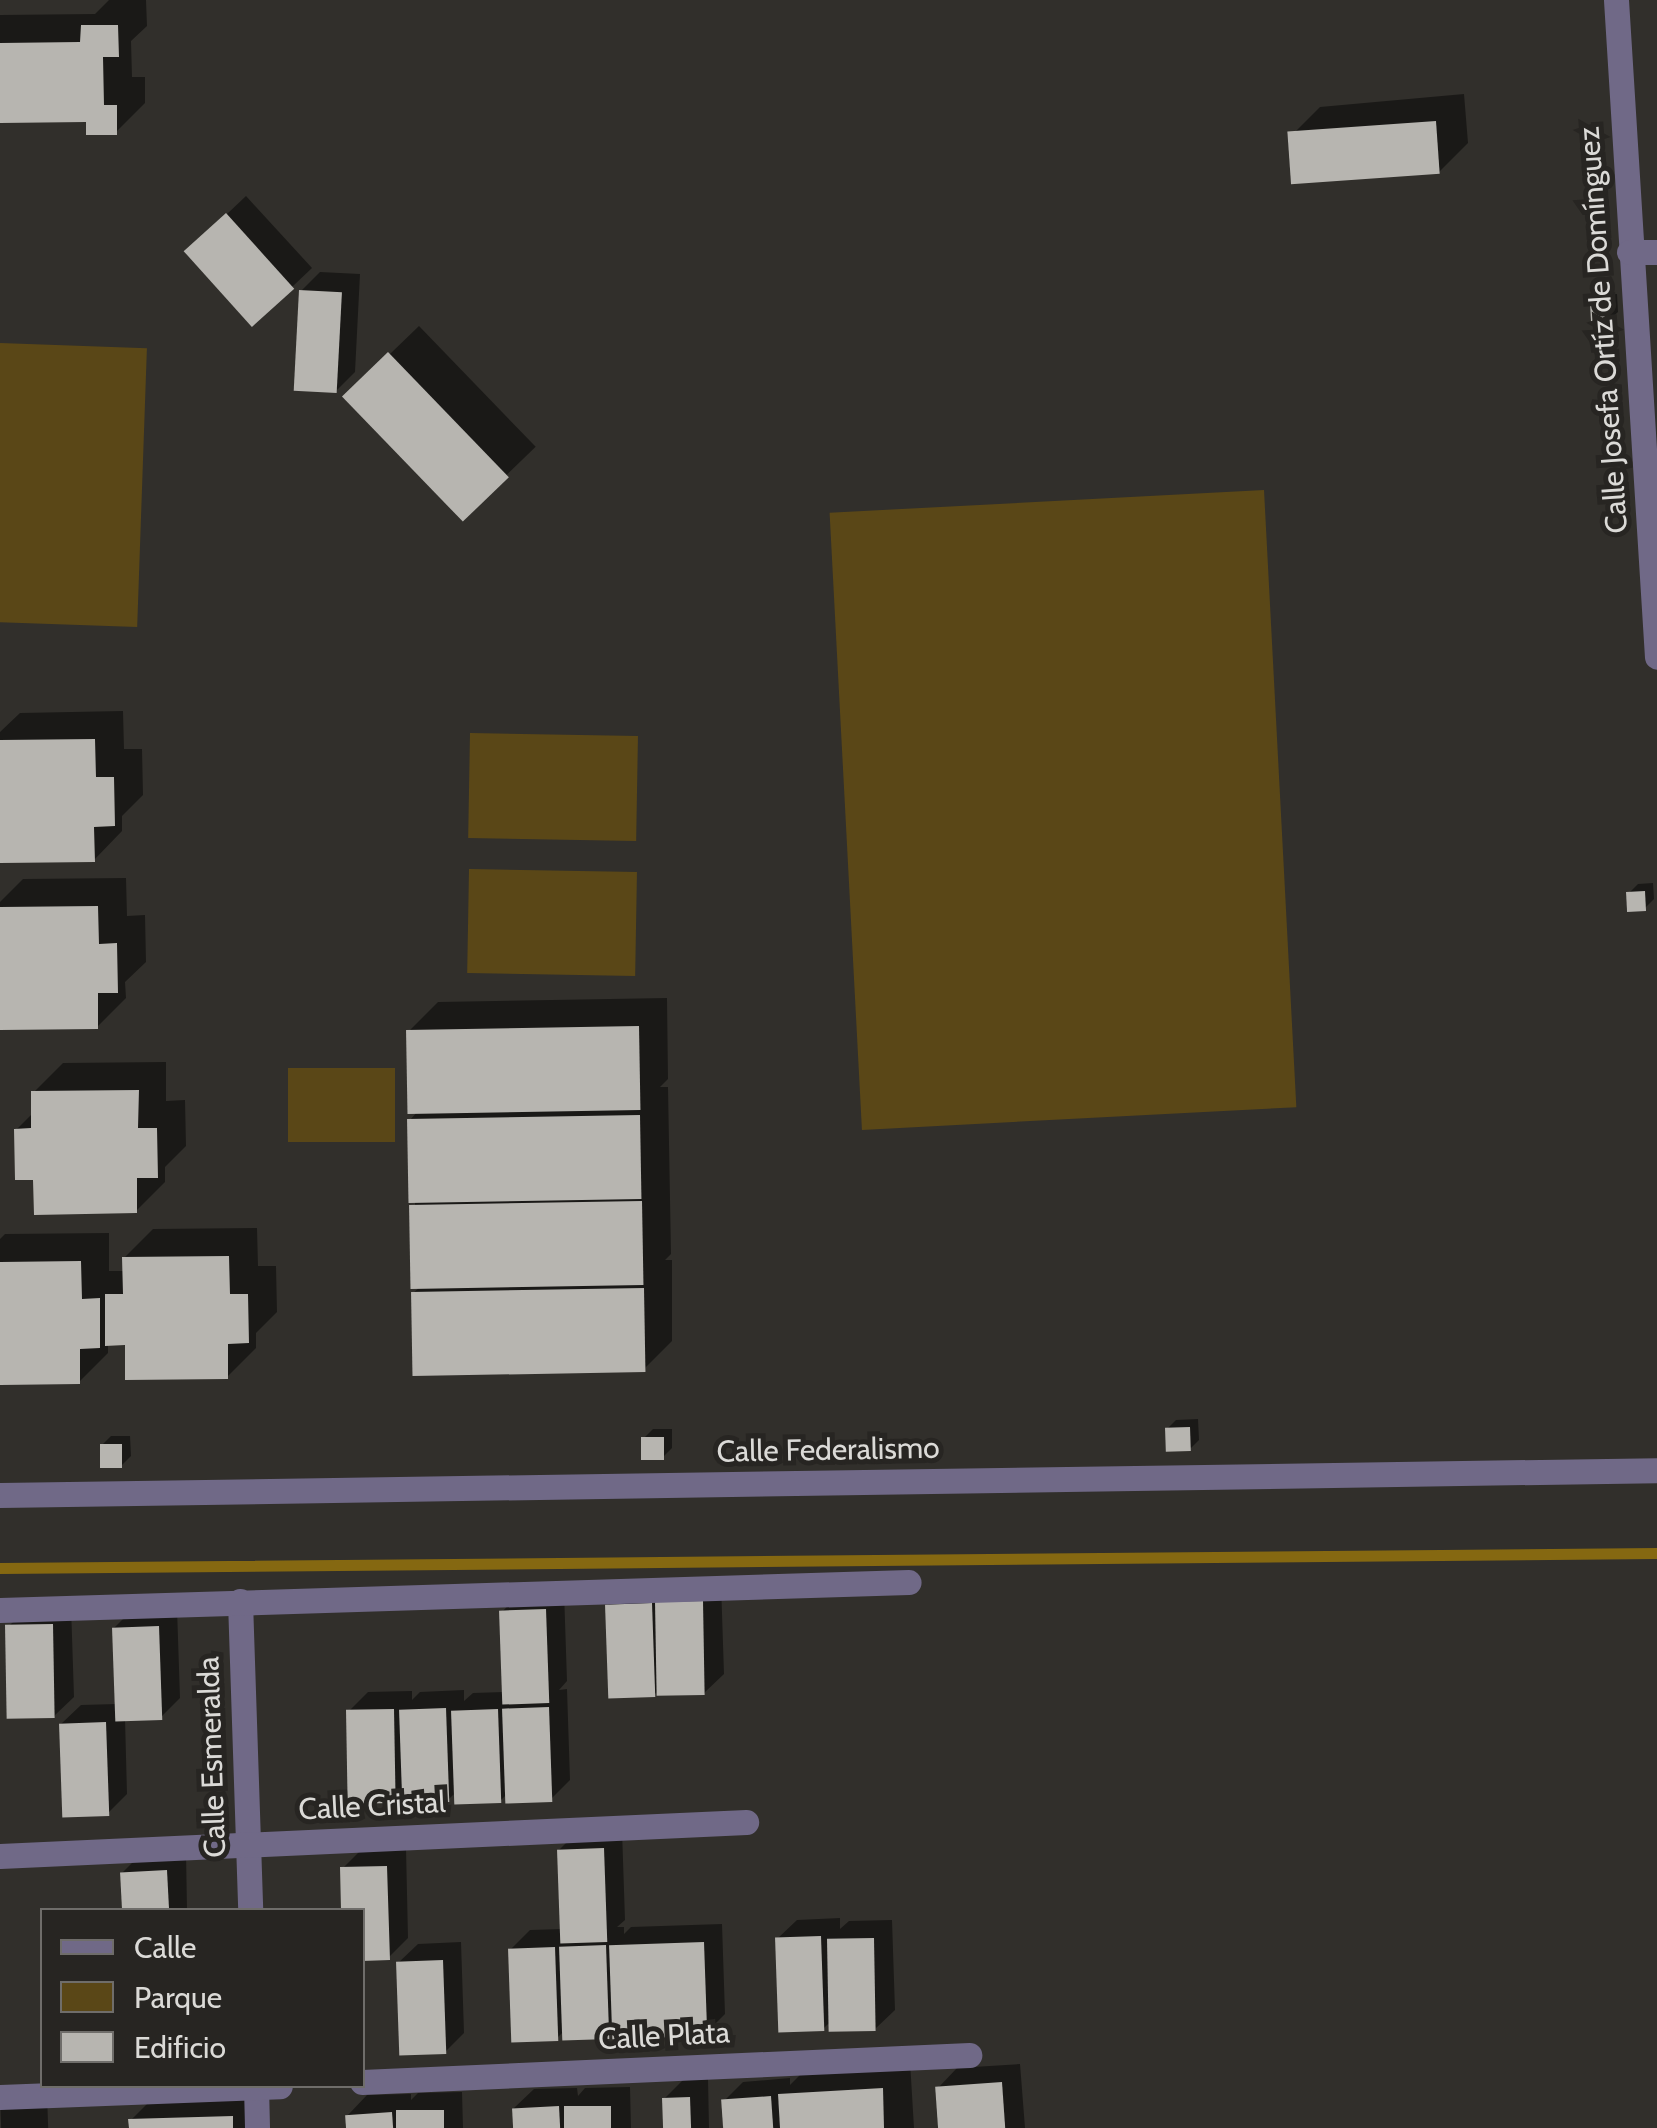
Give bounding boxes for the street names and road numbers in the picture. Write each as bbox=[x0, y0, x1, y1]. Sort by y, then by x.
street label: Calle Josefa Ortíz de Domínguez bbox=[1571, 125, 1635, 535]
street label: Calle Federalismo bbox=[716, 1430, 940, 1470]
street label: Calle Esmeralda bbox=[190, 1656, 234, 1858]
street label: Calle Cristal bbox=[298, 1784, 446, 1828]
street label: Calle Plata bbox=[597, 2015, 731, 2057]

